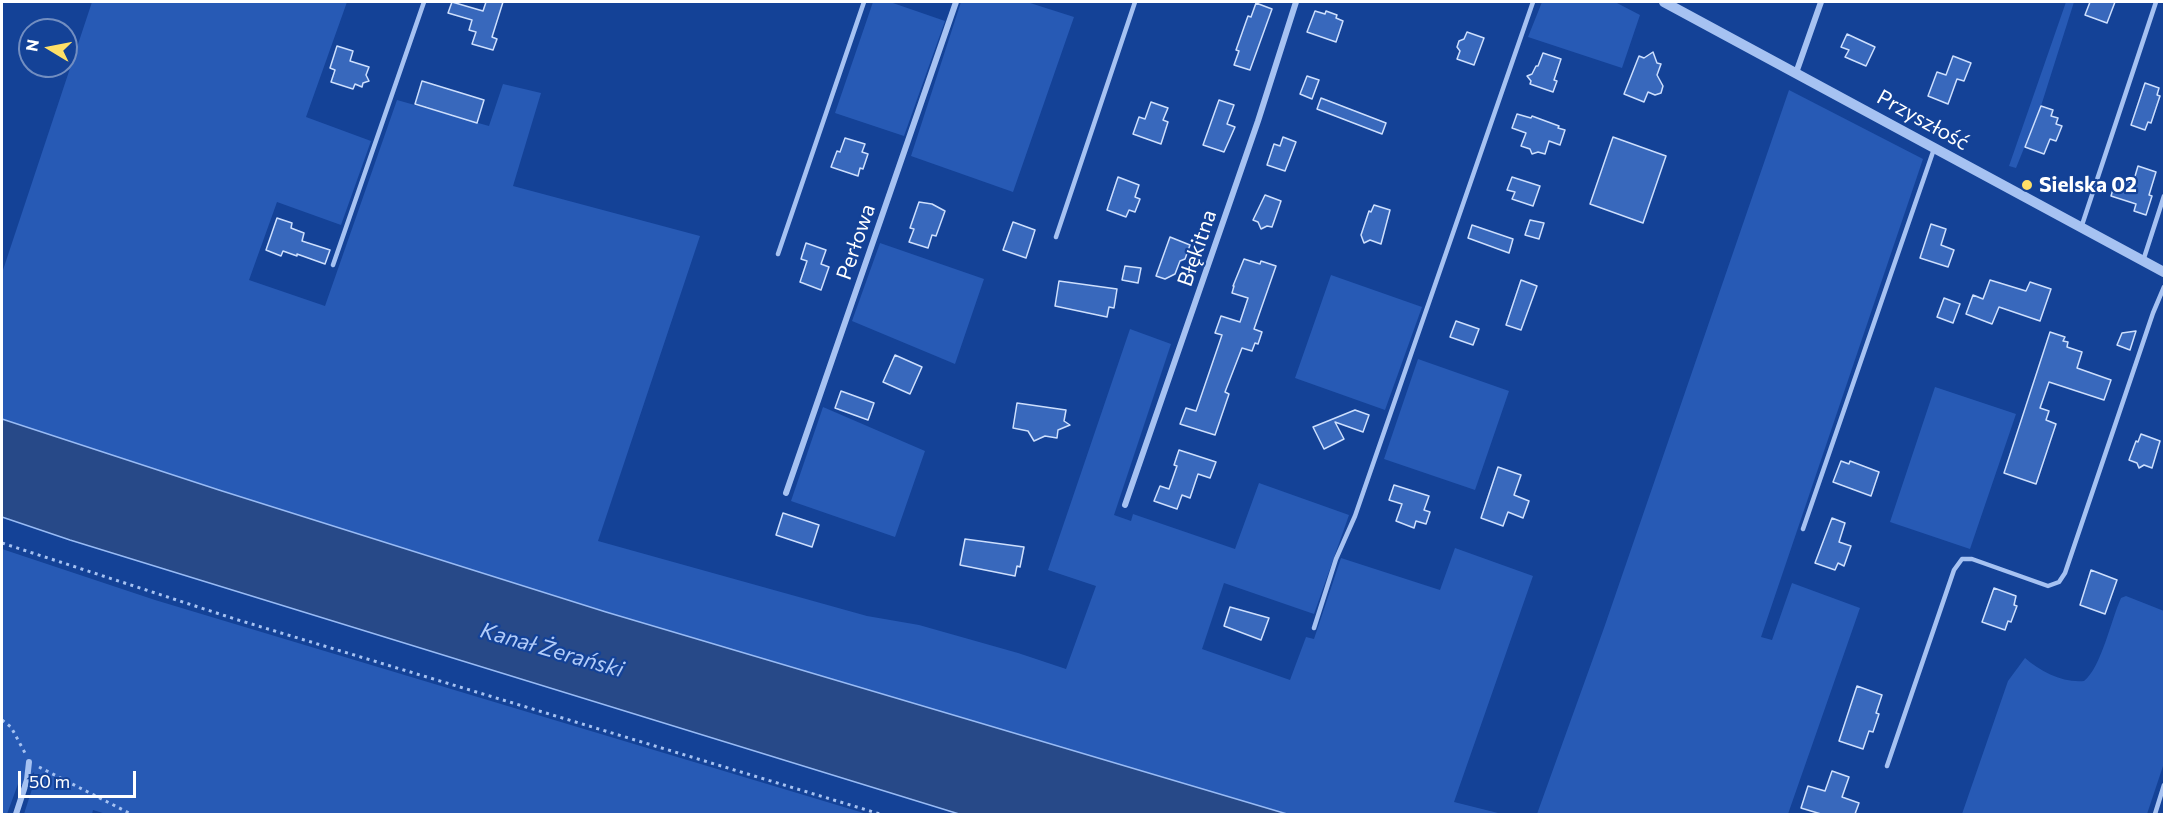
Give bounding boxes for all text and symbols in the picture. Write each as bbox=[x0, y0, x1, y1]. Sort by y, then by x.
north arrow bbox=[18, 18, 78, 78]
text: N bbox=[21, 38, 42, 53]
street label: Przyszłość bbox=[1873, 84, 1973, 156]
place label: Sielska 02 bbox=[2039, 172, 2137, 198]
marker: Sielska 02 bbox=[2020, 178, 2034, 192]
street label: Perłowa bbox=[831, 201, 881, 283]
street label: Błękitna bbox=[1172, 206, 1222, 290]
water label: Kanał Żerański bbox=[477, 617, 627, 683]
scale bar bbox=[21, 759, 140, 797]
text: 50 m bbox=[29, 770, 70, 792]

